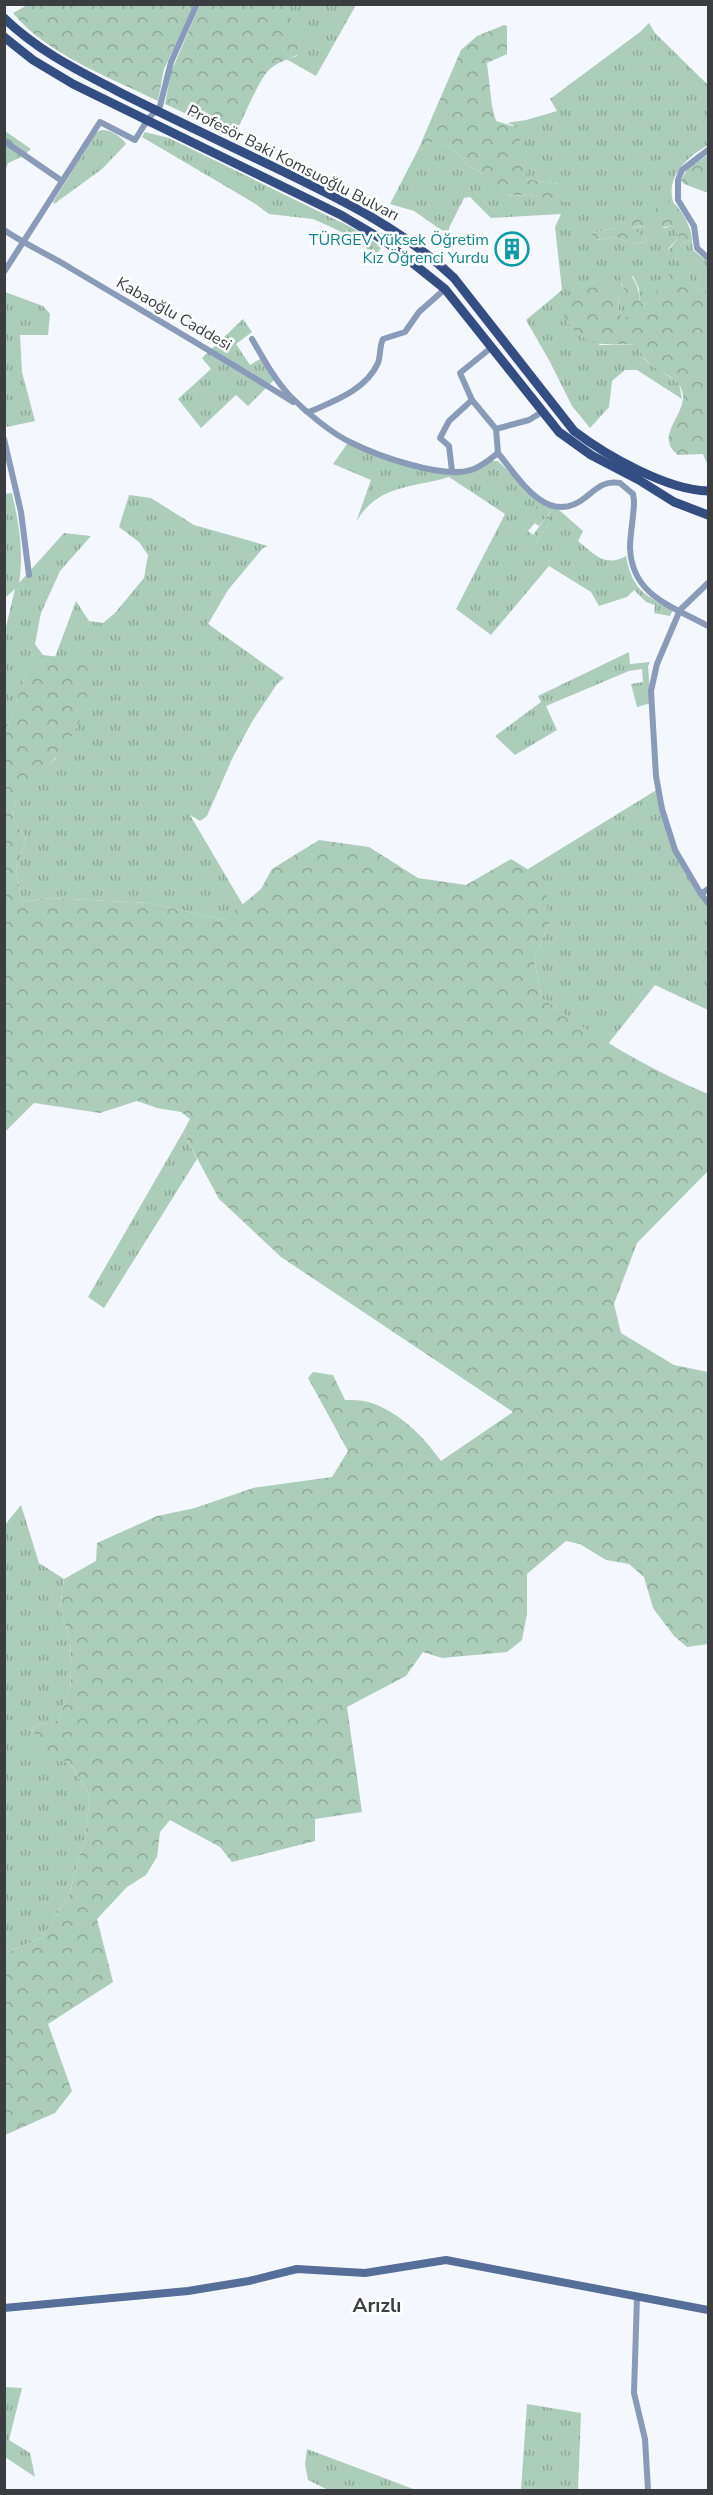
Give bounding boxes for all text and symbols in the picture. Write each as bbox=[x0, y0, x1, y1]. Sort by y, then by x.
street label: Profesör Baki Komsuoğlu Bulvarı bbox=[183, 100, 403, 226]
place label: TÜRGEV Yüksek Öğretim Kız Öğrenci Yurdu bbox=[309, 229, 489, 269]
building icon: TÜRGEV Yüksek Öğretim Kız Öğrenci Yurdu bbox=[494, 231, 530, 267]
street label: Kabaoğlu Caddesi bbox=[112, 272, 236, 356]
district label: Arızlı bbox=[353, 2292, 401, 2319]

